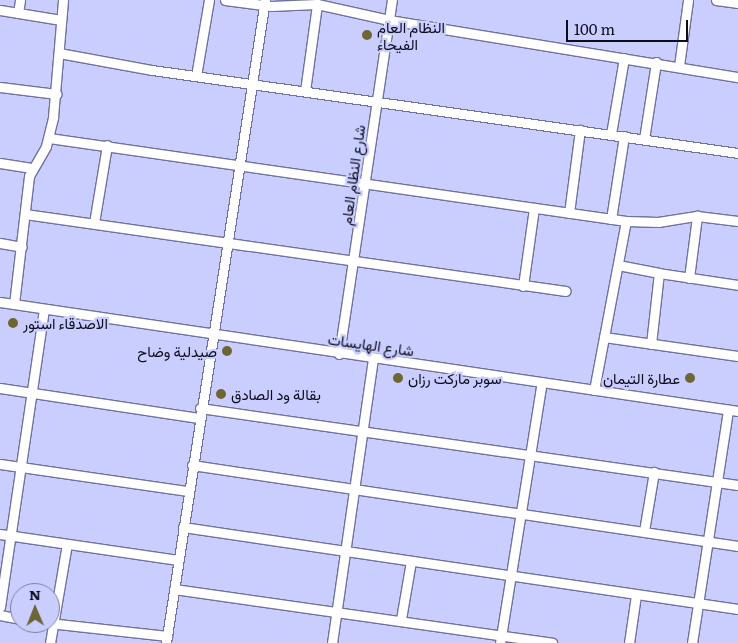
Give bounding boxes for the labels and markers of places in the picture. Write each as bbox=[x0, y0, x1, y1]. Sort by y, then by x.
place label: النظام العام الفيحاء bbox=[377, 17, 445, 52]
marker: النظام العام الفيحاء bbox=[361, 29, 373, 41]
place label: الاصدقاء استور bbox=[23, 314, 108, 332]
marker: الاصدقاء استور bbox=[7, 317, 19, 329]
place label: صيدلية وضاح bbox=[137, 342, 217, 360]
marker: صيدلية وضاح bbox=[221, 345, 233, 357]
place label: سوبر ماركت رزان bbox=[408, 369, 502, 387]
place label: عطارة التيمان bbox=[603, 369, 680, 387]
marker: سوبر ماركت رزان bbox=[392, 372, 404, 384]
marker: عطارة التيمان bbox=[684, 372, 696, 384]
place label: بقالة ود الصادق bbox=[231, 385, 321, 403]
marker: بقالة ود الصادق bbox=[215, 388, 227, 400]

